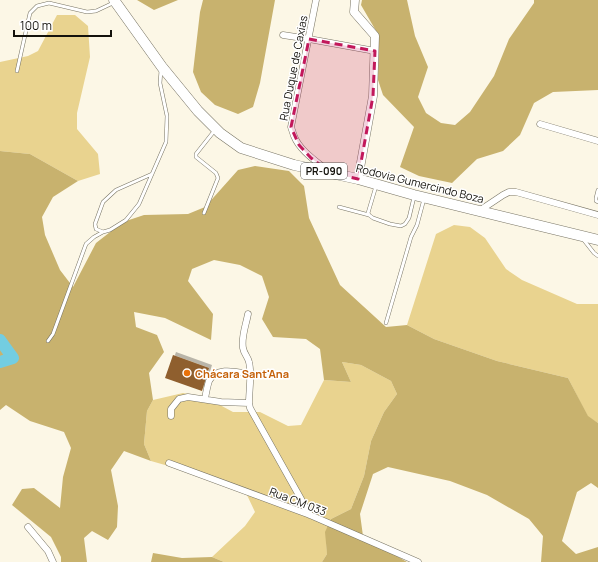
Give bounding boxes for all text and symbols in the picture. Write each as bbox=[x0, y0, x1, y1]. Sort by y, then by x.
scale bar bbox=[14, 12, 111, 38]
street label: Rua Duque de Caxias bbox=[275, 14, 311, 122]
text: 100 m bbox=[20, 17, 52, 34]
street label: Rodovia Gumercindo Boza bbox=[354, 160, 486, 206]
road number: PR-090 bbox=[301, 163, 347, 179]
place label: Chácara Sant'Ana bbox=[195, 366, 289, 381]
marker: Chácara Sant'Ana bbox=[182, 368, 192, 378]
street label: Rua CM 033 bbox=[267, 483, 329, 519]

